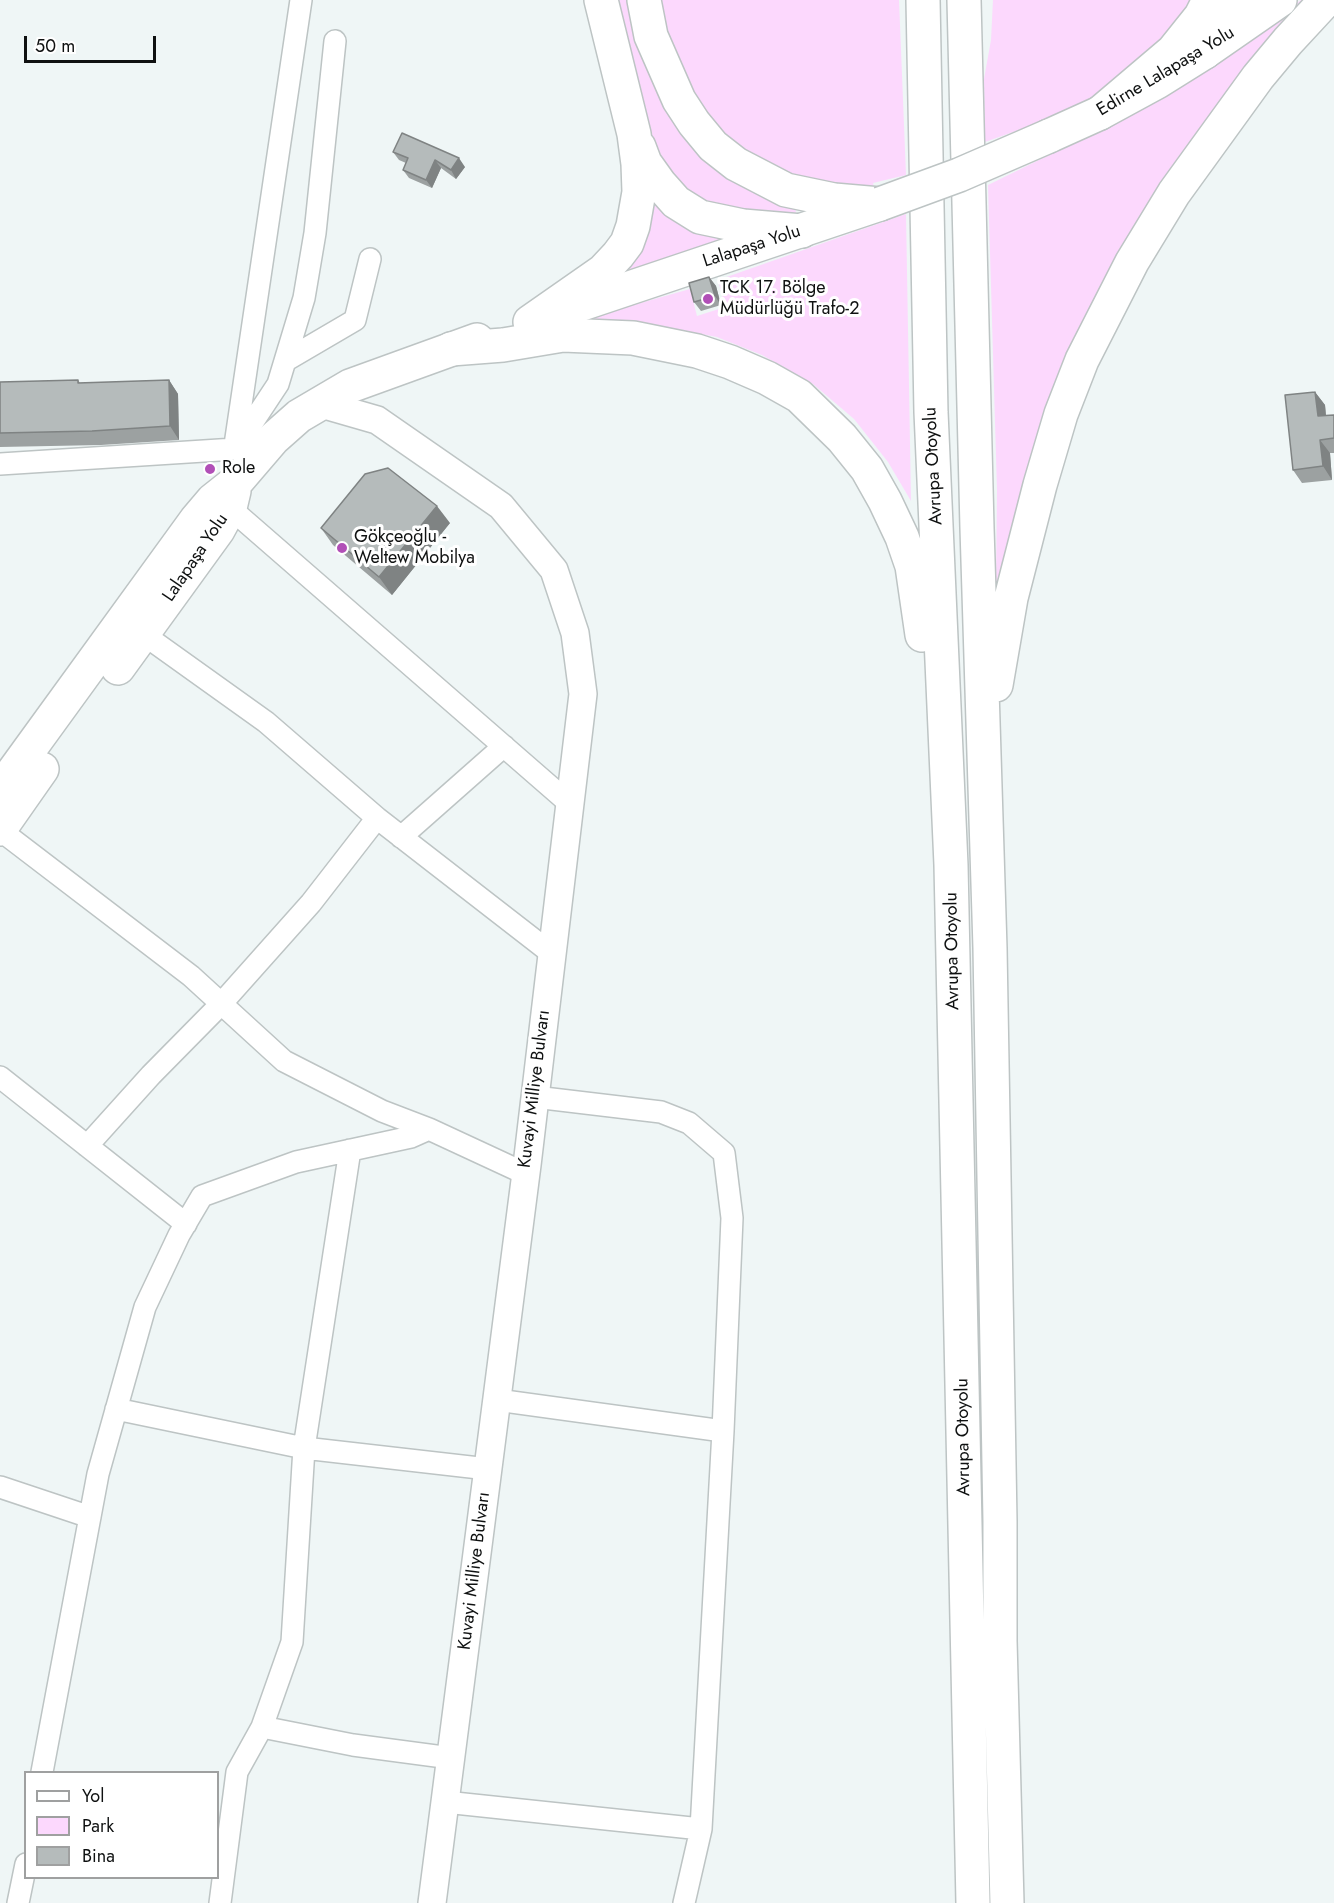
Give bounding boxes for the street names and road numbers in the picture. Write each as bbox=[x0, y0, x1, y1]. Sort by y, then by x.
street label: Edirne Lalapaşa Yolu bbox=[1093, 22, 1239, 122]
street label: Lalapaşa Yolu bbox=[700, 221, 804, 273]
street label: Avrupa Otoyolu bbox=[920, 407, 948, 525]
street label: Lalapaşa Yolu bbox=[159, 510, 233, 606]
street label: Avrupa Otoyolu bbox=[941, 892, 965, 1010]
street label: Kuvayi Milliye Bulvarı bbox=[515, 1009, 555, 1169]
street label: Avrupa Otoyolu bbox=[952, 1378, 976, 1496]
street label: Kuvayi Milliye Bulvarı bbox=[455, 1491, 495, 1651]

